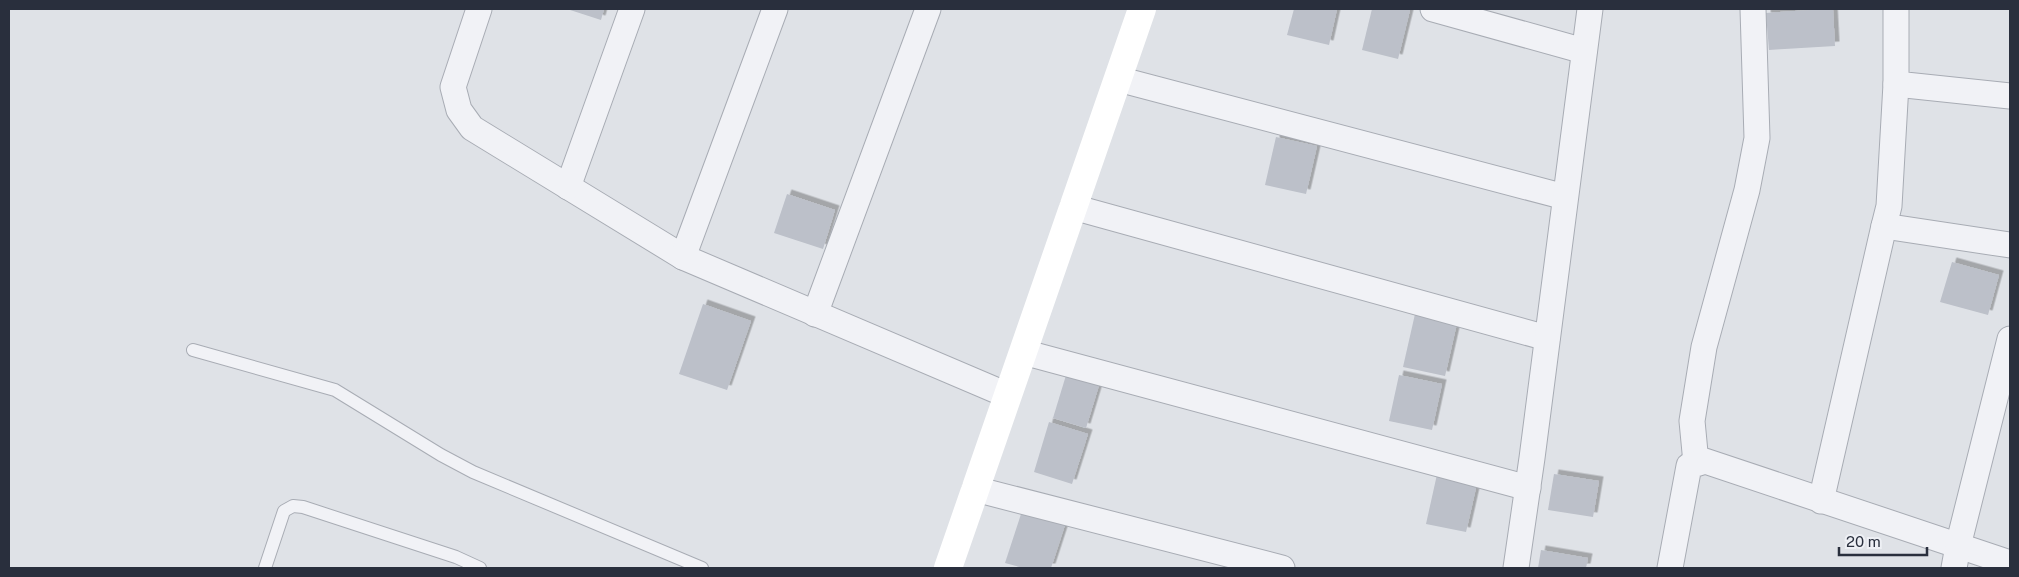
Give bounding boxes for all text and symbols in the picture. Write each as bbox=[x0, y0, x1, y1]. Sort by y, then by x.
scale bar bbox=[1839, 524, 1926, 556]
text: 20 m bbox=[1846, 533, 1881, 550]

